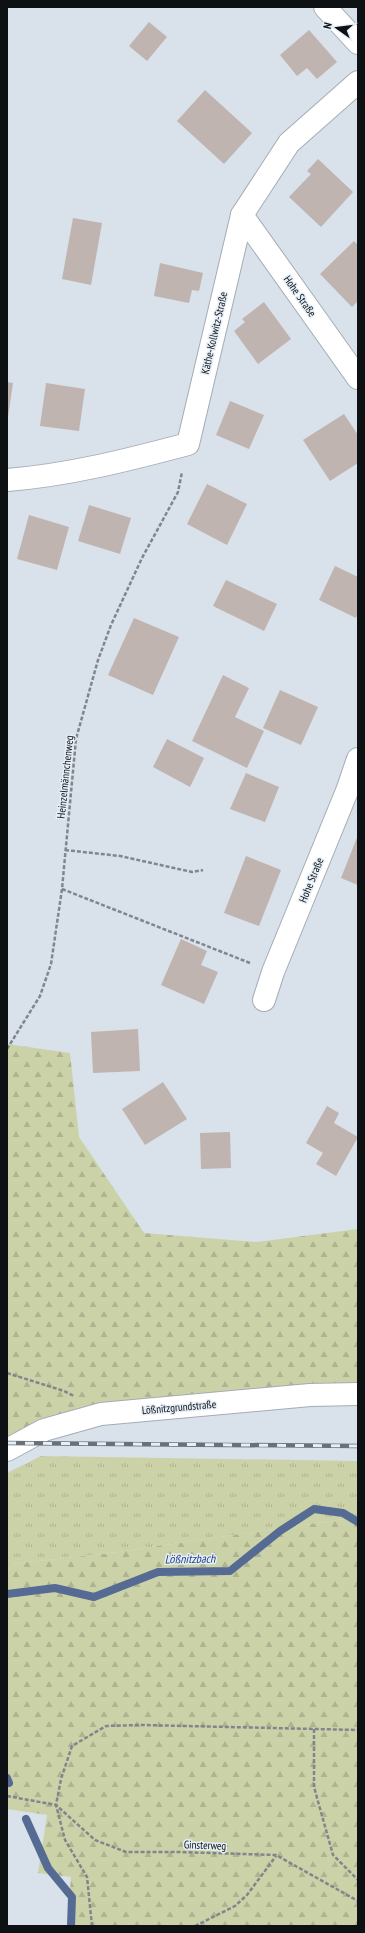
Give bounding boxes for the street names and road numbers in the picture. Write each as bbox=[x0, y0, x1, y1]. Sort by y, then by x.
street label: Hohe Straße bbox=[281, 273, 320, 320]
street label: Käthe-Kollwitz-Straße bbox=[198, 290, 230, 376]
street label: Heinzelmännchenweg bbox=[54, 734, 76, 819]
street label: Hohe Straße bbox=[296, 855, 327, 905]
street label: Lößnitzgrundstraße bbox=[141, 1397, 217, 1417]
street label: Ginsterweg bbox=[184, 1837, 227, 1853]

